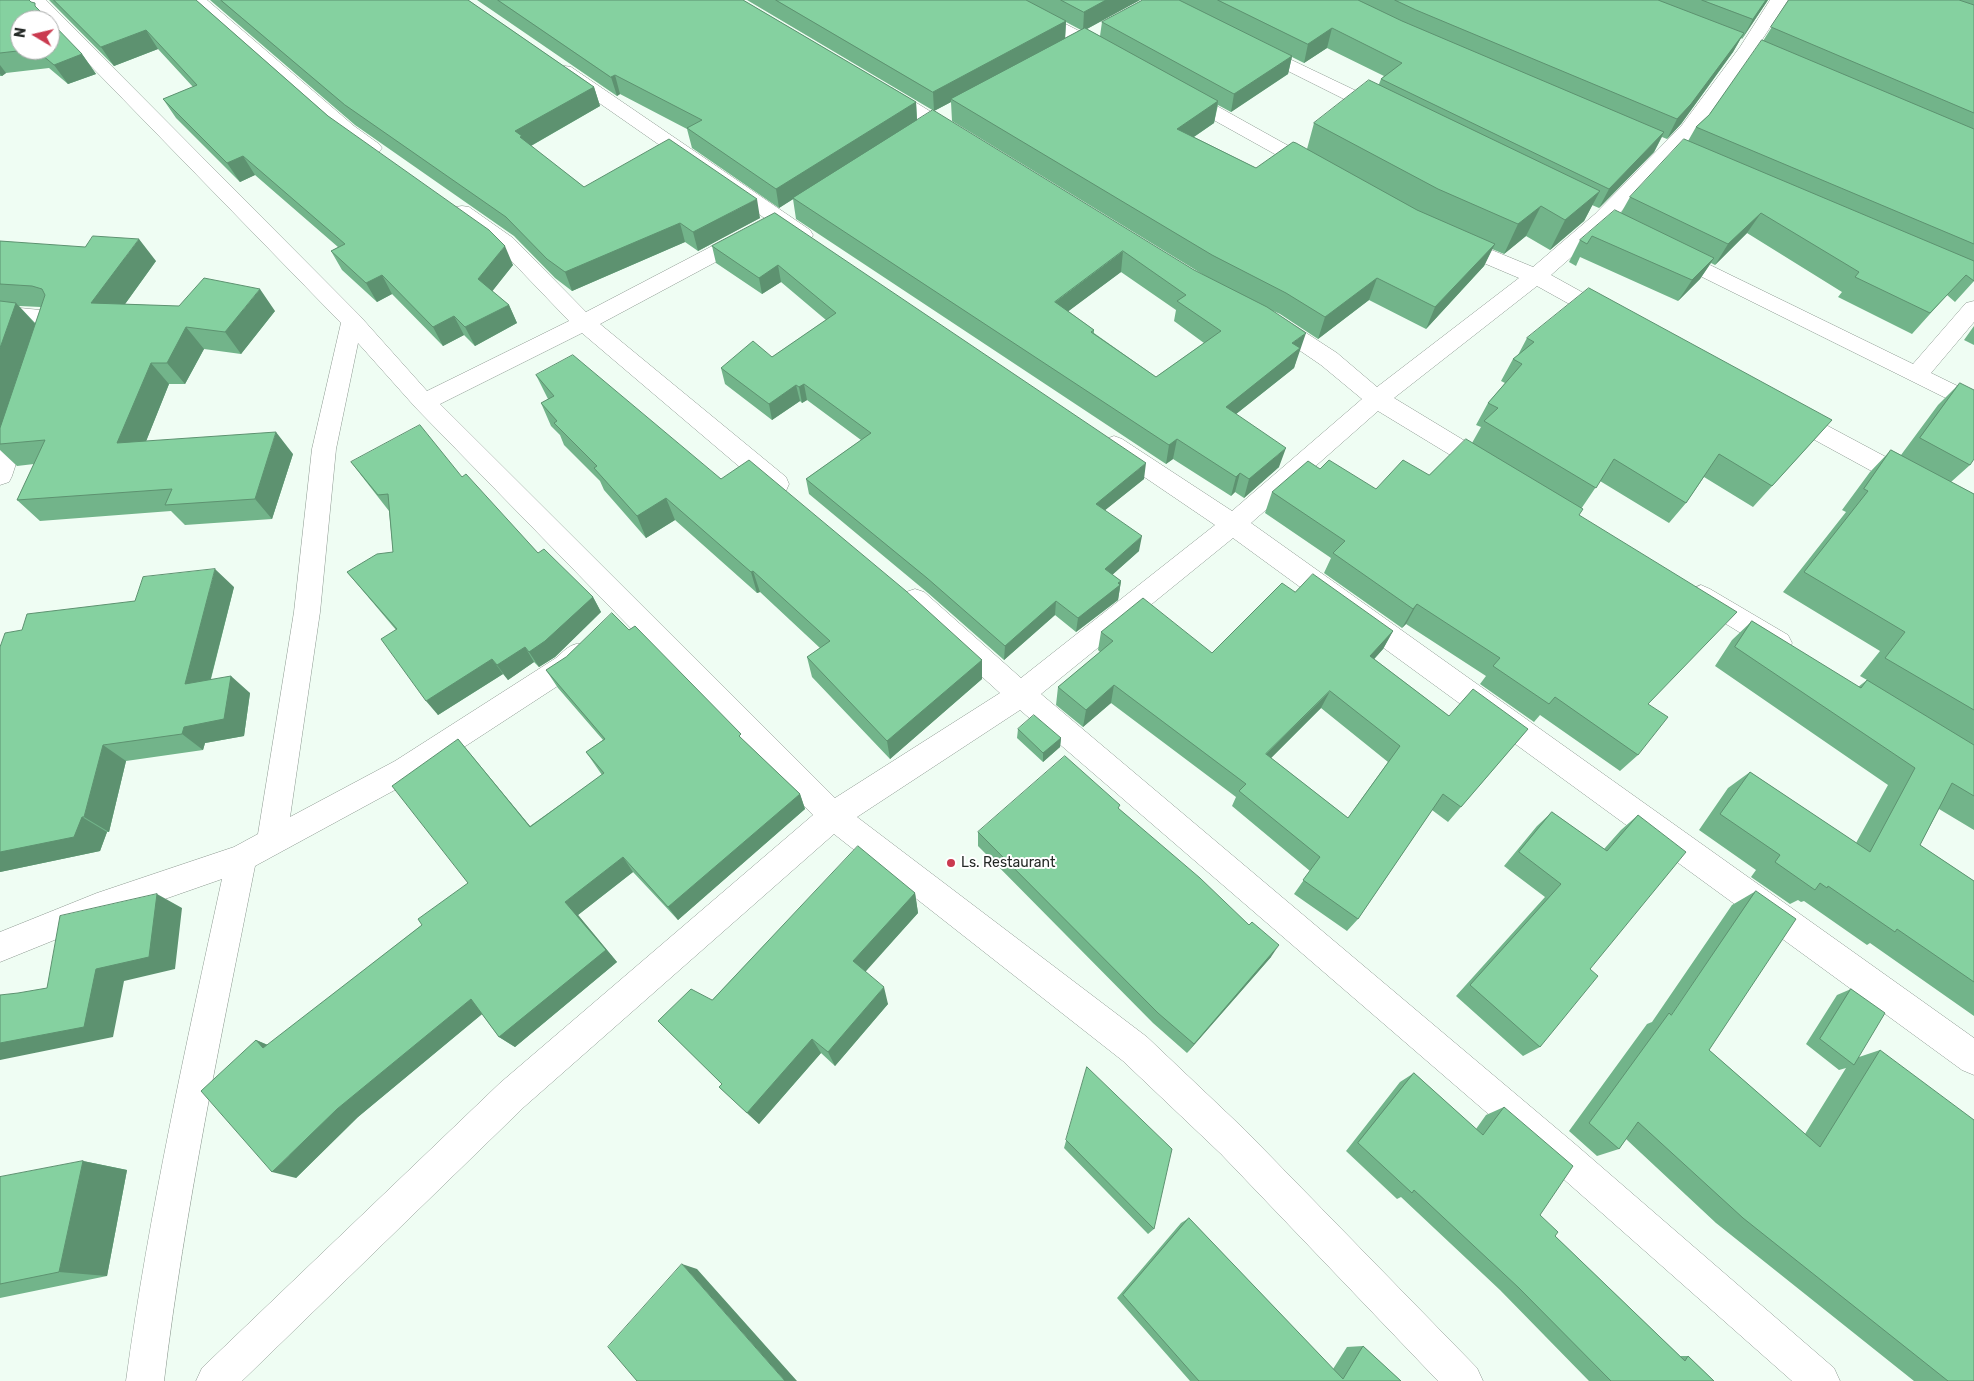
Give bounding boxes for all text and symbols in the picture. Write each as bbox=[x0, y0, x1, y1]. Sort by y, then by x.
north arrow bbox=[10, 10, 60, 60]
text: N bbox=[11, 26, 30, 39]
place label: Ls. Restaurant bbox=[961, 855, 1055, 871]
marker: Ls. Restaurant bbox=[945, 857, 957, 869]

